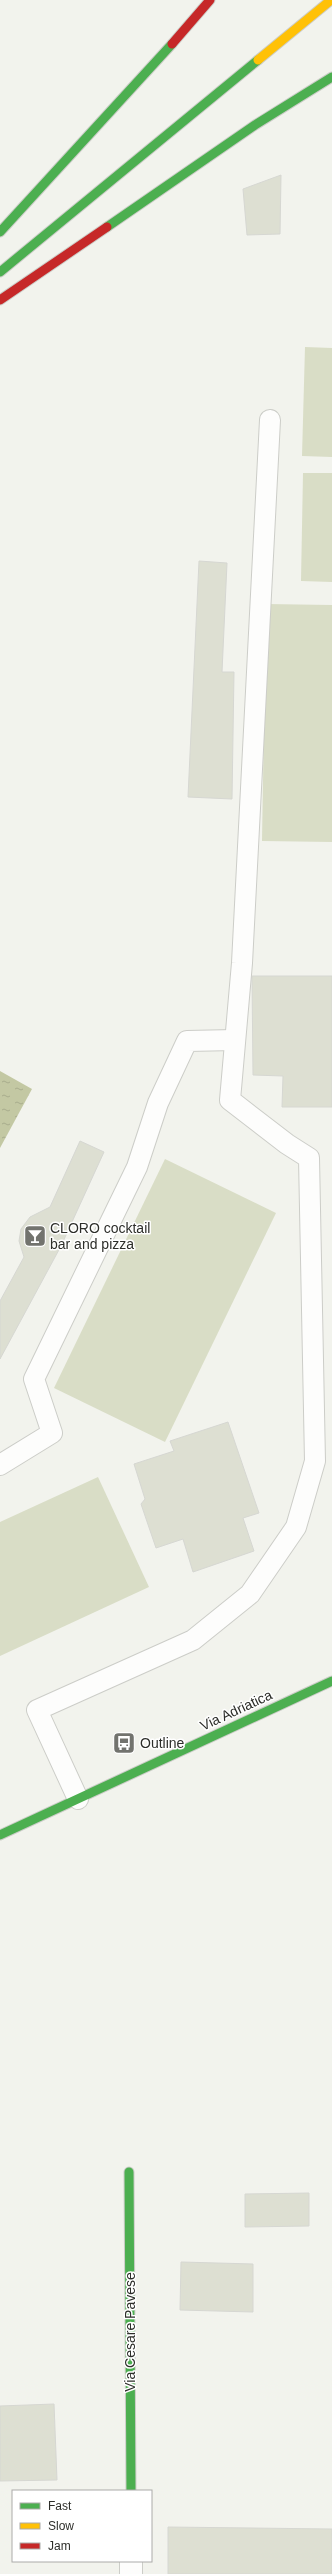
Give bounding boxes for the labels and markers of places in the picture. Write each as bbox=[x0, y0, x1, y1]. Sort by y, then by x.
place label: CLORO cocktail bar and pizza bbox=[50, 1220, 150, 1252]
bar icon: CLORO cocktail bar and pizza bbox=[22, 1223, 48, 1249]
bus stop icon: Outline bbox=[111, 1730, 137, 1756]
place label: Outline bbox=[140, 1735, 185, 1751]

